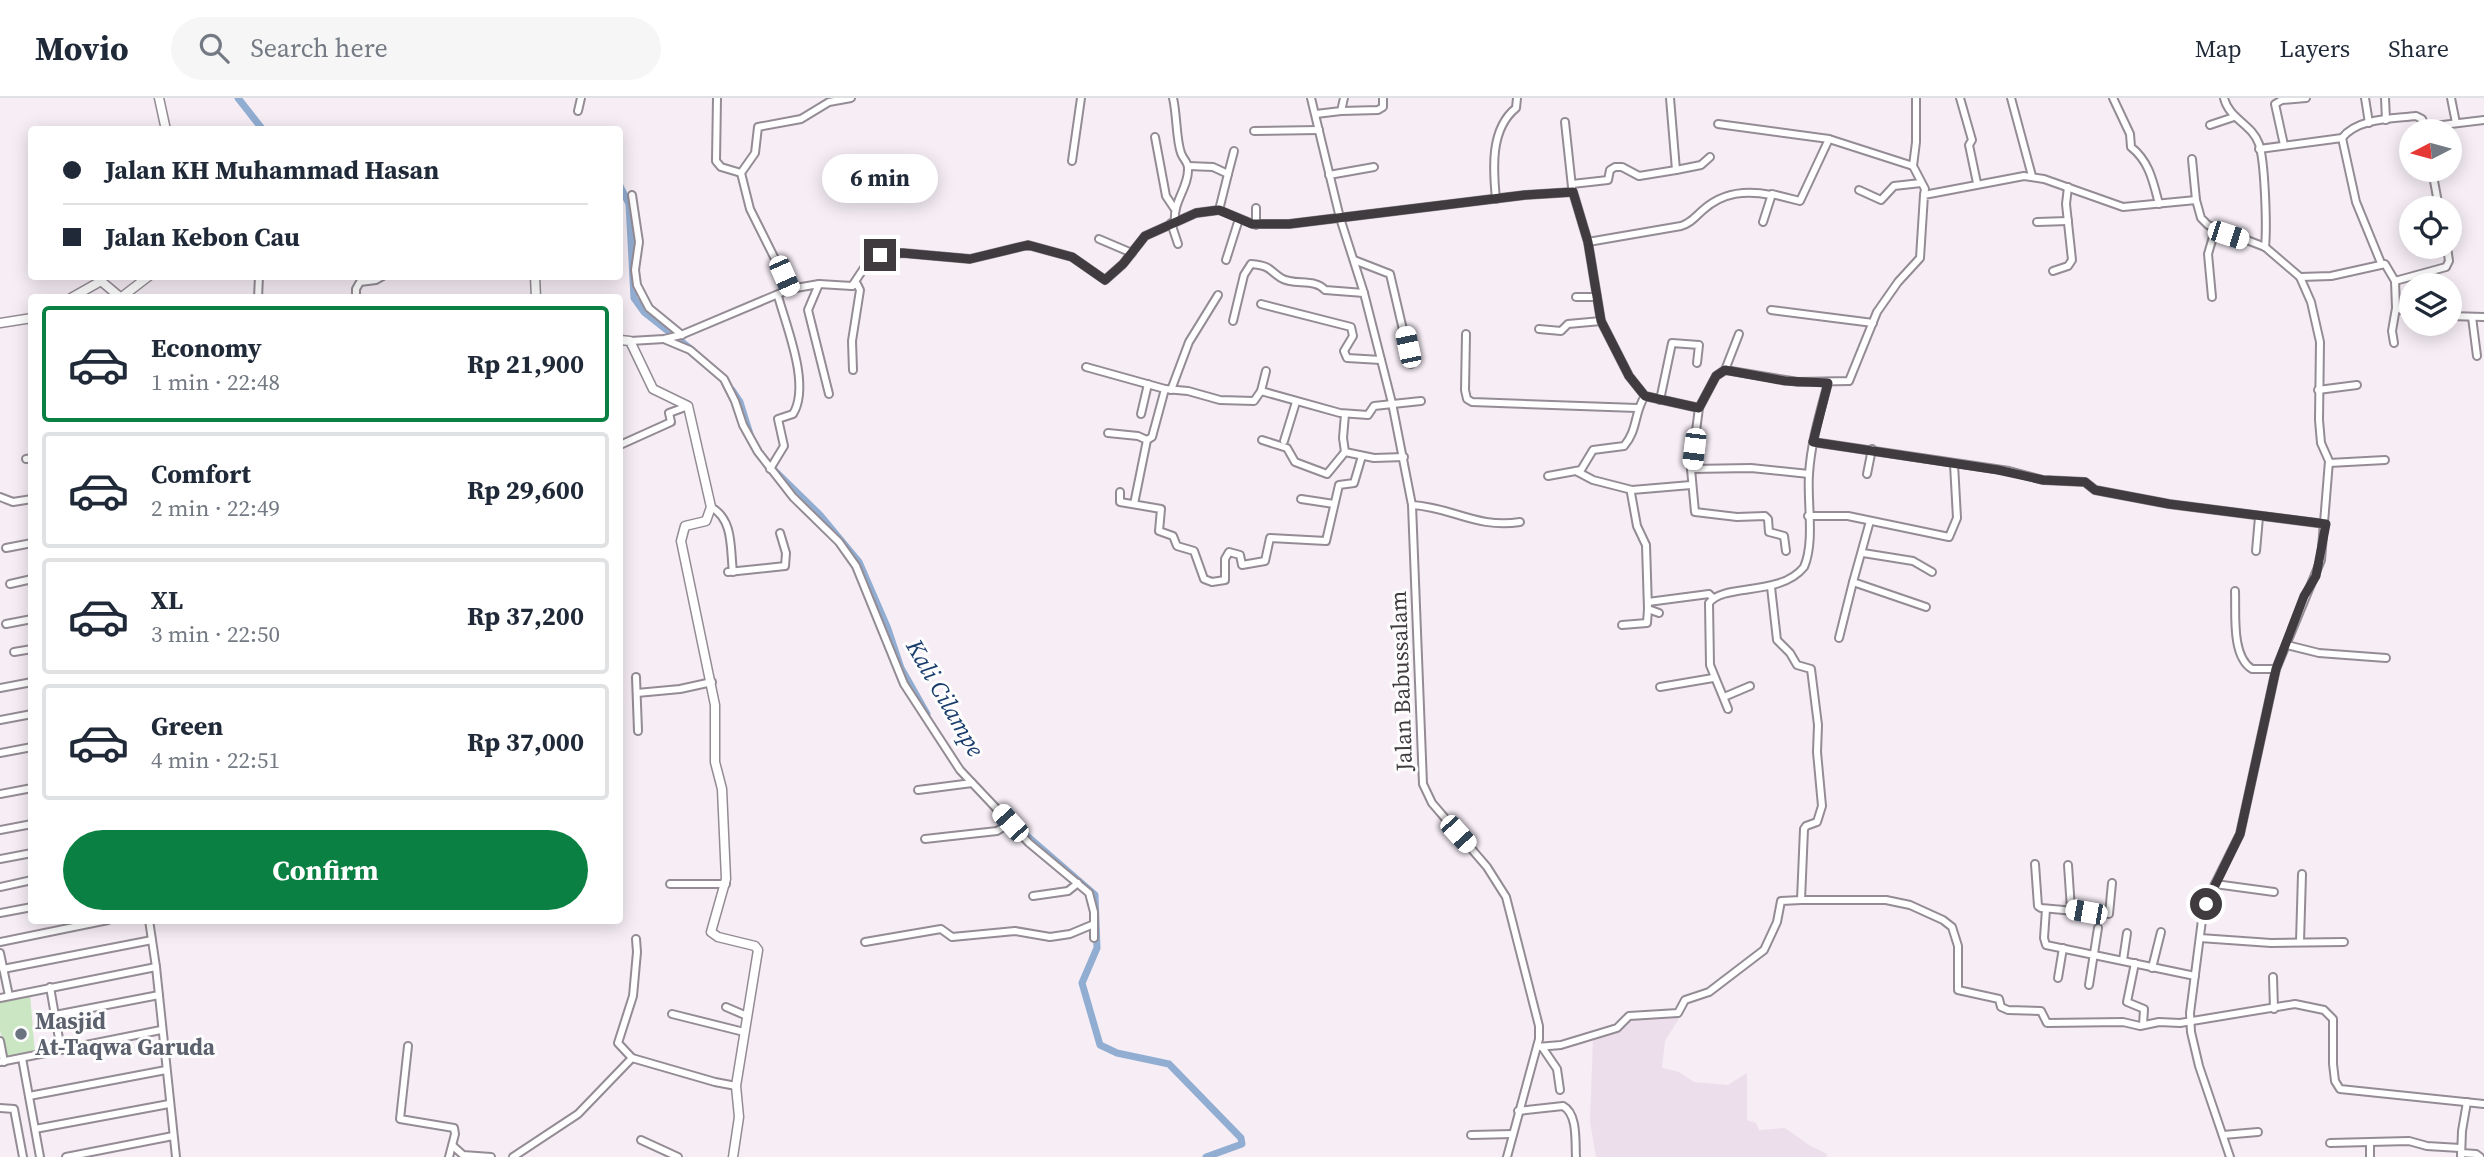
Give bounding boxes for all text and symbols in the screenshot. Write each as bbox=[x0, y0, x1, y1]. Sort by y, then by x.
search box bbox=[171, 17, 661, 80]
text: Movio bbox=[35, 26, 129, 71]
icon: search bbox=[195, 29, 233, 67]
text: Search here bbox=[251, 30, 388, 66]
text: Map bbox=[2195, 32, 2242, 65]
text: Layers bbox=[2280, 32, 2350, 65]
text: Share bbox=[2388, 32, 2449, 65]
north arrow bbox=[2399, 119, 2462, 182]
map controls bbox=[2399, 119, 2462, 336]
text: Jalan KH Muhammad Hasan bbox=[105, 152, 439, 188]
callout: 6 min bbox=[822, 153, 938, 202]
text: 6 min bbox=[850, 162, 910, 194]
button: locate bbox=[2399, 196, 2462, 259]
text: Jalan Kebon Cau bbox=[105, 219, 300, 255]
car bbox=[2205, 219, 2252, 251]
route end bbox=[864, 239, 896, 271]
car bbox=[766, 253, 803, 299]
button: layers bbox=[2399, 273, 2462, 336]
car bbox=[1394, 324, 1423, 370]
text: Economy bbox=[151, 330, 262, 366]
icon: car bbox=[67, 333, 130, 396]
text: Rp 21,900 bbox=[467, 346, 584, 382]
text: 1 min · 22:48 bbox=[151, 366, 280, 398]
car bbox=[1682, 427, 1707, 471]
text: Comfort bbox=[151, 456, 251, 492]
icon: car bbox=[67, 459, 130, 522]
text: Rp 29,600 bbox=[467, 472, 584, 508]
text: 2 min · 22:49 bbox=[151, 492, 280, 524]
text: XL bbox=[151, 582, 183, 618]
icon: car bbox=[67, 585, 130, 648]
street label: Jalan Babussalam bbox=[1382, 590, 1420, 773]
text: Rp 37,200 bbox=[467, 598, 584, 634]
text: 3 min · 22:50 bbox=[151, 618, 280, 650]
water label: Kali Cilampe bbox=[898, 632, 992, 763]
text: Green bbox=[151, 708, 223, 744]
icon: car bbox=[67, 711, 130, 774]
text: Rp 37,000 bbox=[467, 724, 584, 760]
text: 4 min · 22:51 bbox=[151, 744, 280, 776]
car bbox=[989, 800, 1032, 846]
car bbox=[1437, 811, 1480, 857]
button: Confirm bbox=[63, 830, 588, 910]
route start bbox=[2190, 888, 2222, 920]
car bbox=[2064, 898, 2109, 926]
place label: Masjid At-Taqwa Garuda bbox=[35, 1005, 216, 1063]
marker: Masjid At-Taqwa Garuda bbox=[13, 1026, 29, 1042]

